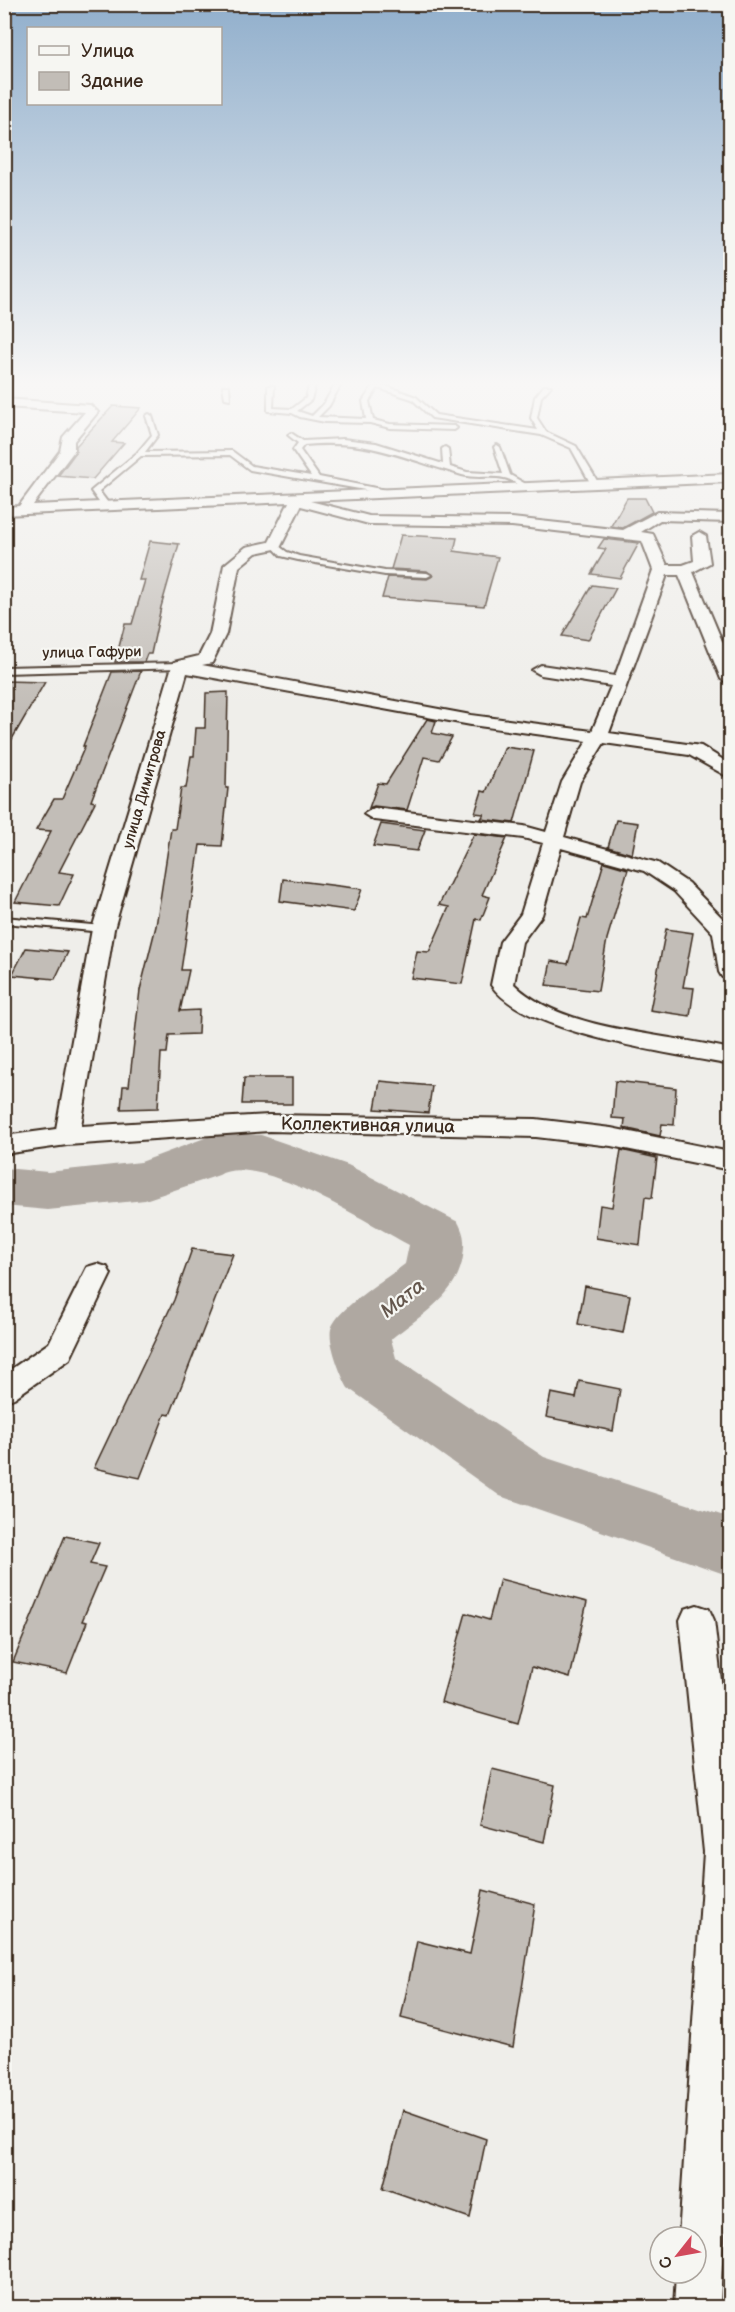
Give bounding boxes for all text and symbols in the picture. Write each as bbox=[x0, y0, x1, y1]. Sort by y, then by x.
legend bbox=[27, 27, 222, 105]
text: Улица bbox=[81, 41, 135, 62]
text: Здание bbox=[81, 71, 143, 92]
street label: улица Гафури bbox=[42, 642, 142, 663]
street label: улица Димитрова bbox=[118, 727, 171, 851]
street label: Коллективная улица bbox=[281, 1113, 456, 1138]
water label: Мата bbox=[376, 1274, 430, 1324]
north arrow bbox=[648, 2225, 708, 2285]
text: С bbox=[655, 2252, 677, 2272]

